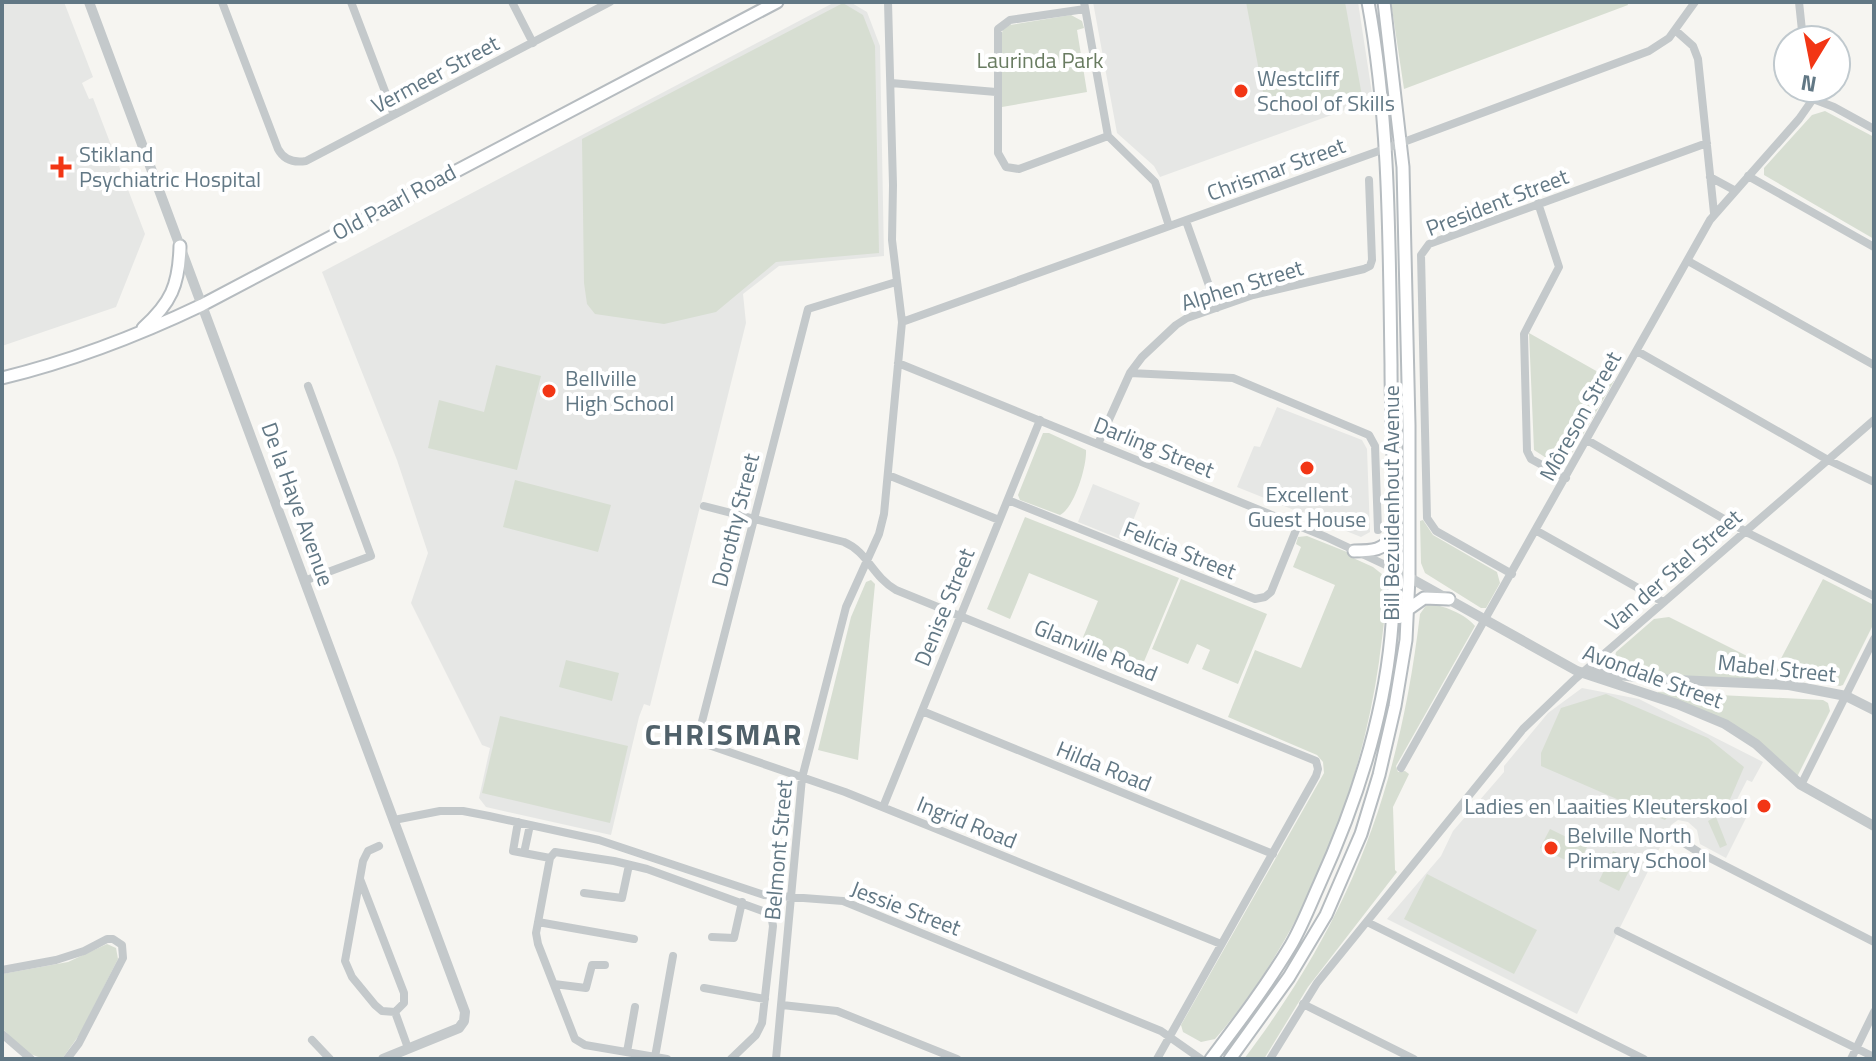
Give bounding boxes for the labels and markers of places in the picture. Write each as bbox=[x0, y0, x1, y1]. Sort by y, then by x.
place label: Westcliff School of Skills bbox=[1257, 61, 1395, 120]
marker: Westcliff School of Skills bbox=[1232, 82, 1250, 100]
place label: Stikland Psychiatric Hospital bbox=[79, 137, 261, 196]
marker: Stikland Psychiatric Hospital bbox=[50, 156, 72, 178]
place label: Bellville High School bbox=[565, 361, 674, 420]
marker: Bellville High School bbox=[540, 382, 558, 400]
marker: Excellent Guest House bbox=[1298, 459, 1316, 477]
place label: Excellent Guest House bbox=[1248, 477, 1366, 536]
place label: Ladies en Laaities Kleuterskool bbox=[1464, 789, 1748, 823]
marker: Ladies en Laaities Kleuterskool bbox=[1755, 797, 1773, 815]
place label: Belville North Primary School bbox=[1567, 818, 1707, 877]
marker: Belville North Primary School bbox=[1542, 839, 1560, 857]

